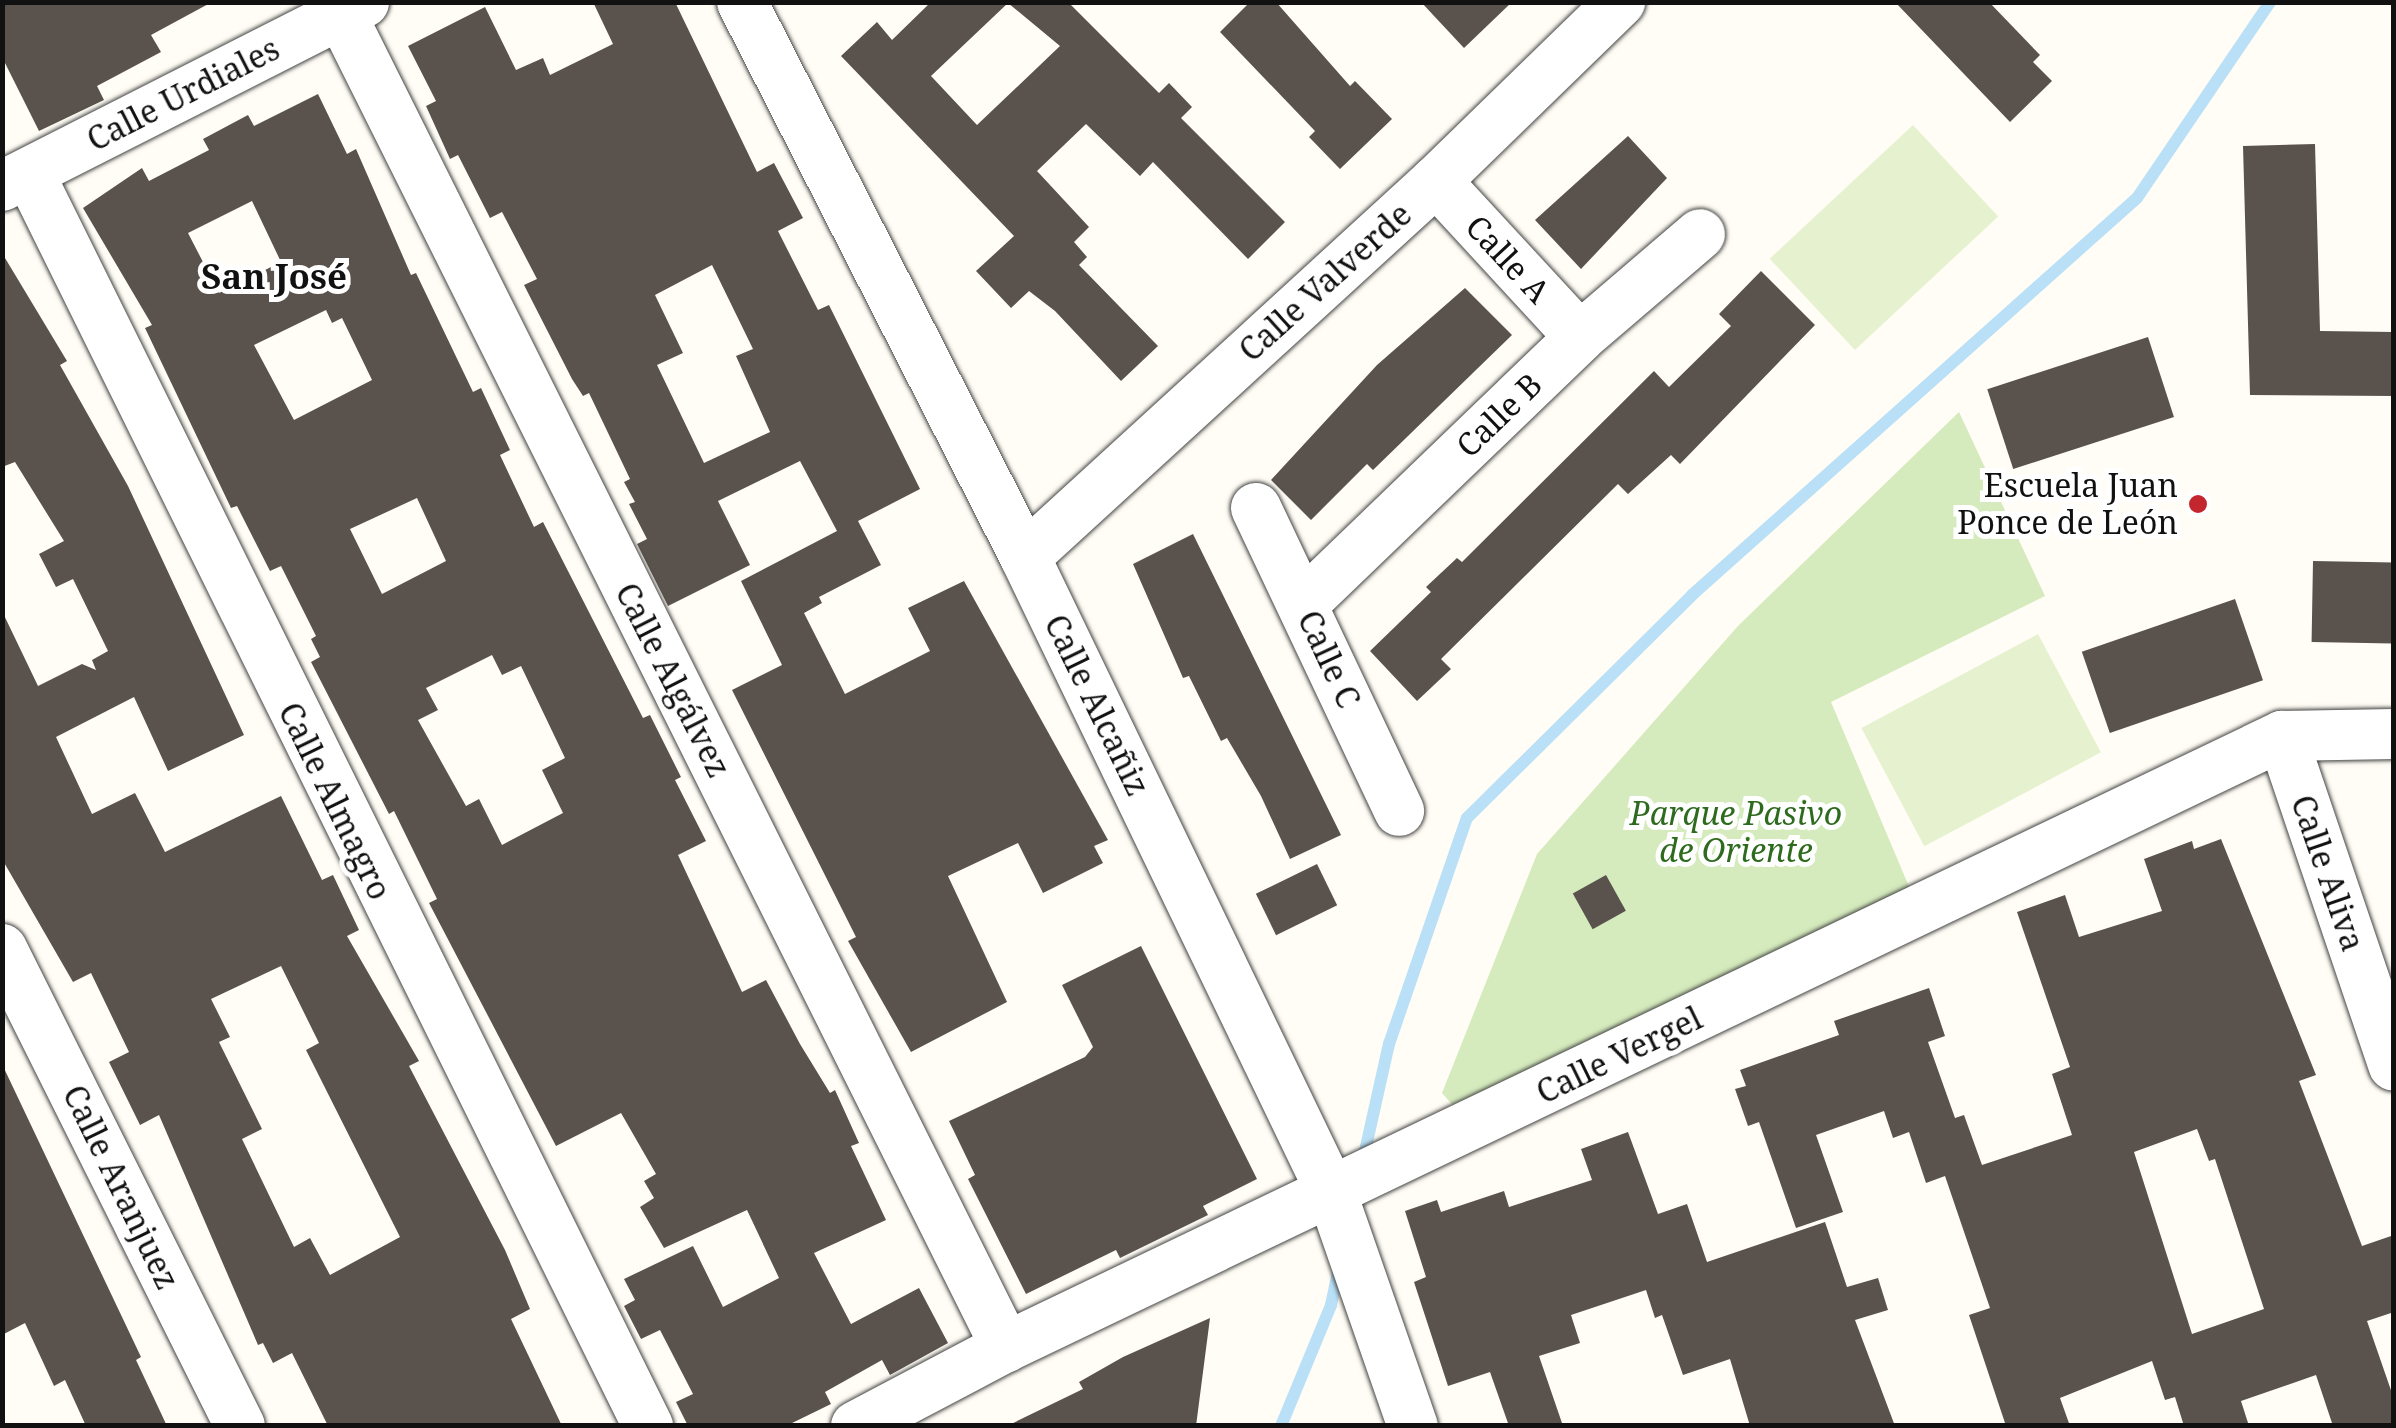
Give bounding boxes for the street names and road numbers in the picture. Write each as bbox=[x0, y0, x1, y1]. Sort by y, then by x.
street label: Calle Urdiales bbox=[81, 29, 285, 159]
street label: Calle Valverde bbox=[1231, 195, 1419, 369]
street label: Calle A bbox=[1458, 207, 1558, 311]
street label: Calle B bbox=[1448, 365, 1550, 465]
street label: Calle Algálvez bbox=[608, 577, 738, 783]
street label: Calle C bbox=[1290, 604, 1368, 714]
street label: Calle Alcañiz bbox=[1037, 608, 1157, 802]
street label: Calle Almagro bbox=[271, 696, 399, 906]
street label: Calle Aliva bbox=[2283, 790, 2373, 956]
street label: Calle Vergel bbox=[1530, 998, 1708, 1112]
street label: Calle Aranjuez bbox=[55, 1079, 187, 1295]

